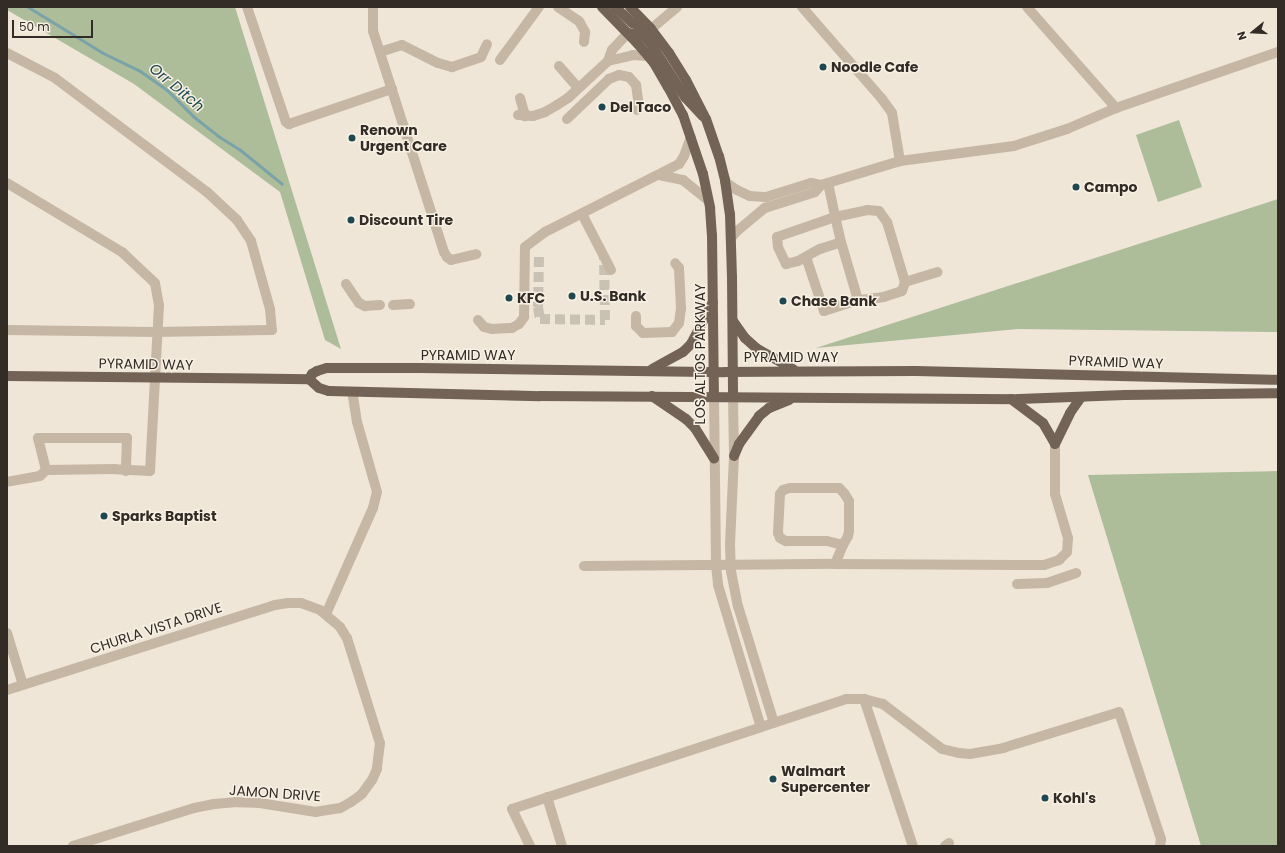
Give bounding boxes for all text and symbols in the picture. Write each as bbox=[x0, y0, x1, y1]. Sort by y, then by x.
scale bar bbox=[14, 12, 95, 38]
north arrow bbox=[1233, 12, 1273, 52]
text: 50 m bbox=[19, 18, 50, 35]
text: N bbox=[1233, 29, 1250, 42]
water label: Orr Ditch bbox=[146, 59, 208, 115]
place label: Noodle Cafe bbox=[831, 59, 918, 75]
marker: Noodle Cafe bbox=[818, 62, 828, 72]
place label: Del Taco bbox=[610, 99, 671, 115]
marker: Del Taco bbox=[597, 102, 607, 112]
place label: Renown Urgent Care bbox=[360, 122, 447, 154]
marker: Renown Urgent Care bbox=[347, 133, 357, 143]
place label: Campo bbox=[1084, 179, 1137, 195]
marker: Campo bbox=[1071, 182, 1081, 192]
place label: Discount Tire bbox=[359, 212, 453, 228]
marker: Discount Tire bbox=[346, 215, 356, 225]
street label: LOS ALTOS PARKWAY bbox=[692, 284, 708, 424]
place label: U.S. Bank bbox=[580, 288, 646, 304]
place label: KFC bbox=[517, 290, 545, 306]
marker: U.S. Bank bbox=[567, 291, 577, 301]
marker: KFC bbox=[504, 293, 514, 303]
place label: Chase Bank bbox=[791, 293, 877, 309]
marker: Chase Bank bbox=[778, 296, 788, 306]
street label: PYRAMID WAY bbox=[421, 347, 515, 363]
street label: PYRAMID WAY bbox=[744, 349, 838, 365]
street label: PYRAMID WAY bbox=[1068, 352, 1164, 372]
street label: PYRAMID WAY bbox=[99, 355, 193, 373]
place label: Sparks Baptist bbox=[112, 508, 217, 524]
marker: Sparks Baptist bbox=[99, 511, 109, 521]
street label: CHURLA VISTA DRIVE bbox=[88, 599, 224, 657]
place label: Walmart Supercenter bbox=[781, 763, 870, 796]
marker: Walmart Supercenter bbox=[768, 774, 778, 784]
street label: JAMON DRIVE bbox=[229, 781, 321, 805]
place label: Kohl's bbox=[1053, 790, 1096, 806]
marker: Kohl's bbox=[1040, 793, 1050, 803]

